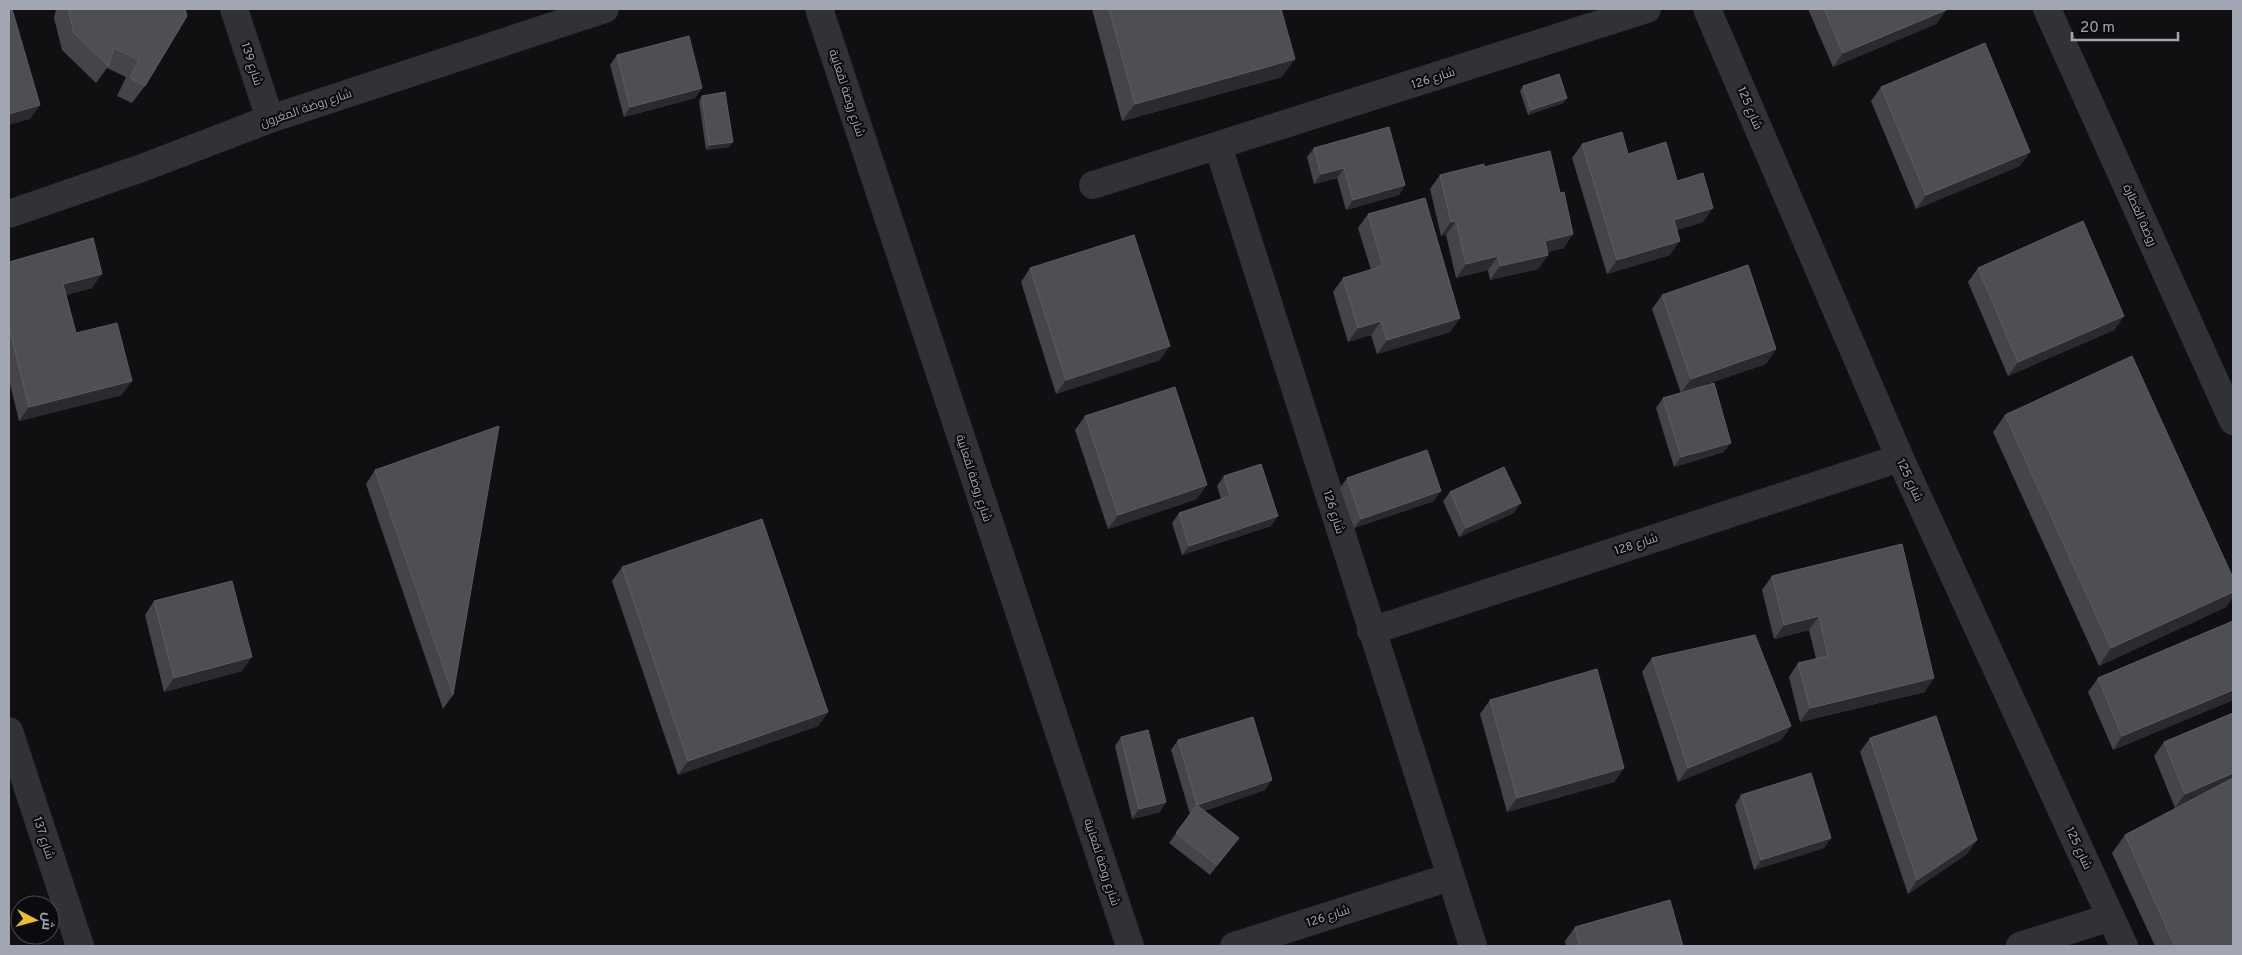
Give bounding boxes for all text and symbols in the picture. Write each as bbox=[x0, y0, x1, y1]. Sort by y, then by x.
scale bar bbox=[2072, 10, 2178, 42]
text: 20 m bbox=[2080, 19, 2115, 38]
street label: شارع 139 bbox=[237, 41, 266, 88]
street label: شارع روضة لقعابية bbox=[824, 47, 868, 139]
street label: شارع 126 bbox=[1409, 64, 1457, 94]
street label: شارع 125 bbox=[1733, 84, 1765, 132]
street label: شارع روضة المغرون bbox=[258, 86, 354, 132]
street label: روضة الغطارة bbox=[2118, 182, 2160, 249]
street label: شارع روضة لقعابية bbox=[951, 432, 995, 524]
street label: شارع 125 bbox=[1892, 456, 1926, 504]
street label: شارع 126 bbox=[1318, 488, 1348, 536]
street label: شارع 128 bbox=[1612, 530, 1660, 560]
street label: شارع 137 bbox=[29, 815, 57, 862]
street label: شارع روضة لقعابية bbox=[1079, 816, 1123, 908]
street label: شارع 125 bbox=[2061, 824, 2095, 872]
north arrow bbox=[10, 895, 60, 945]
street label: شارع 126 bbox=[1304, 902, 1352, 932]
text: ش bbox=[37, 911, 57, 931]

